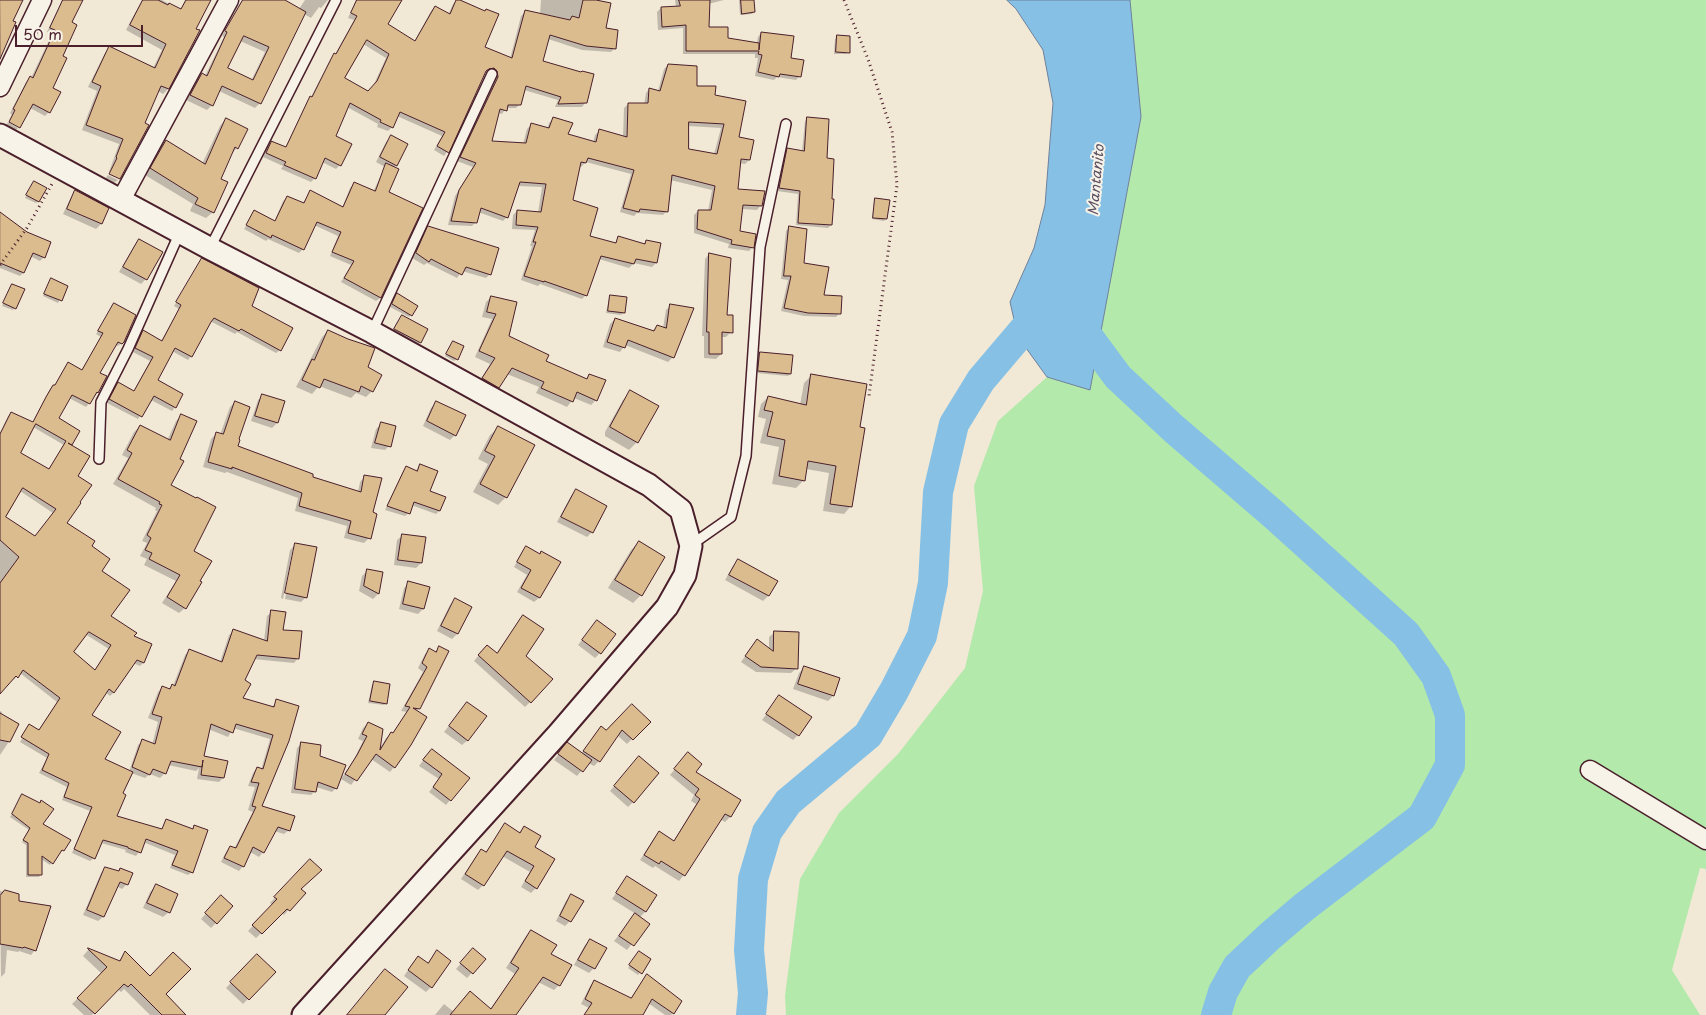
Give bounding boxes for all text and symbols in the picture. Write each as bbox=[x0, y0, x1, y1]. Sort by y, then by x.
scale bar bbox=[18, 15, 145, 47]
text: 50 m bbox=[23, 22, 62, 45]
water label: Mantanito bbox=[1086, 144, 1108, 216]

